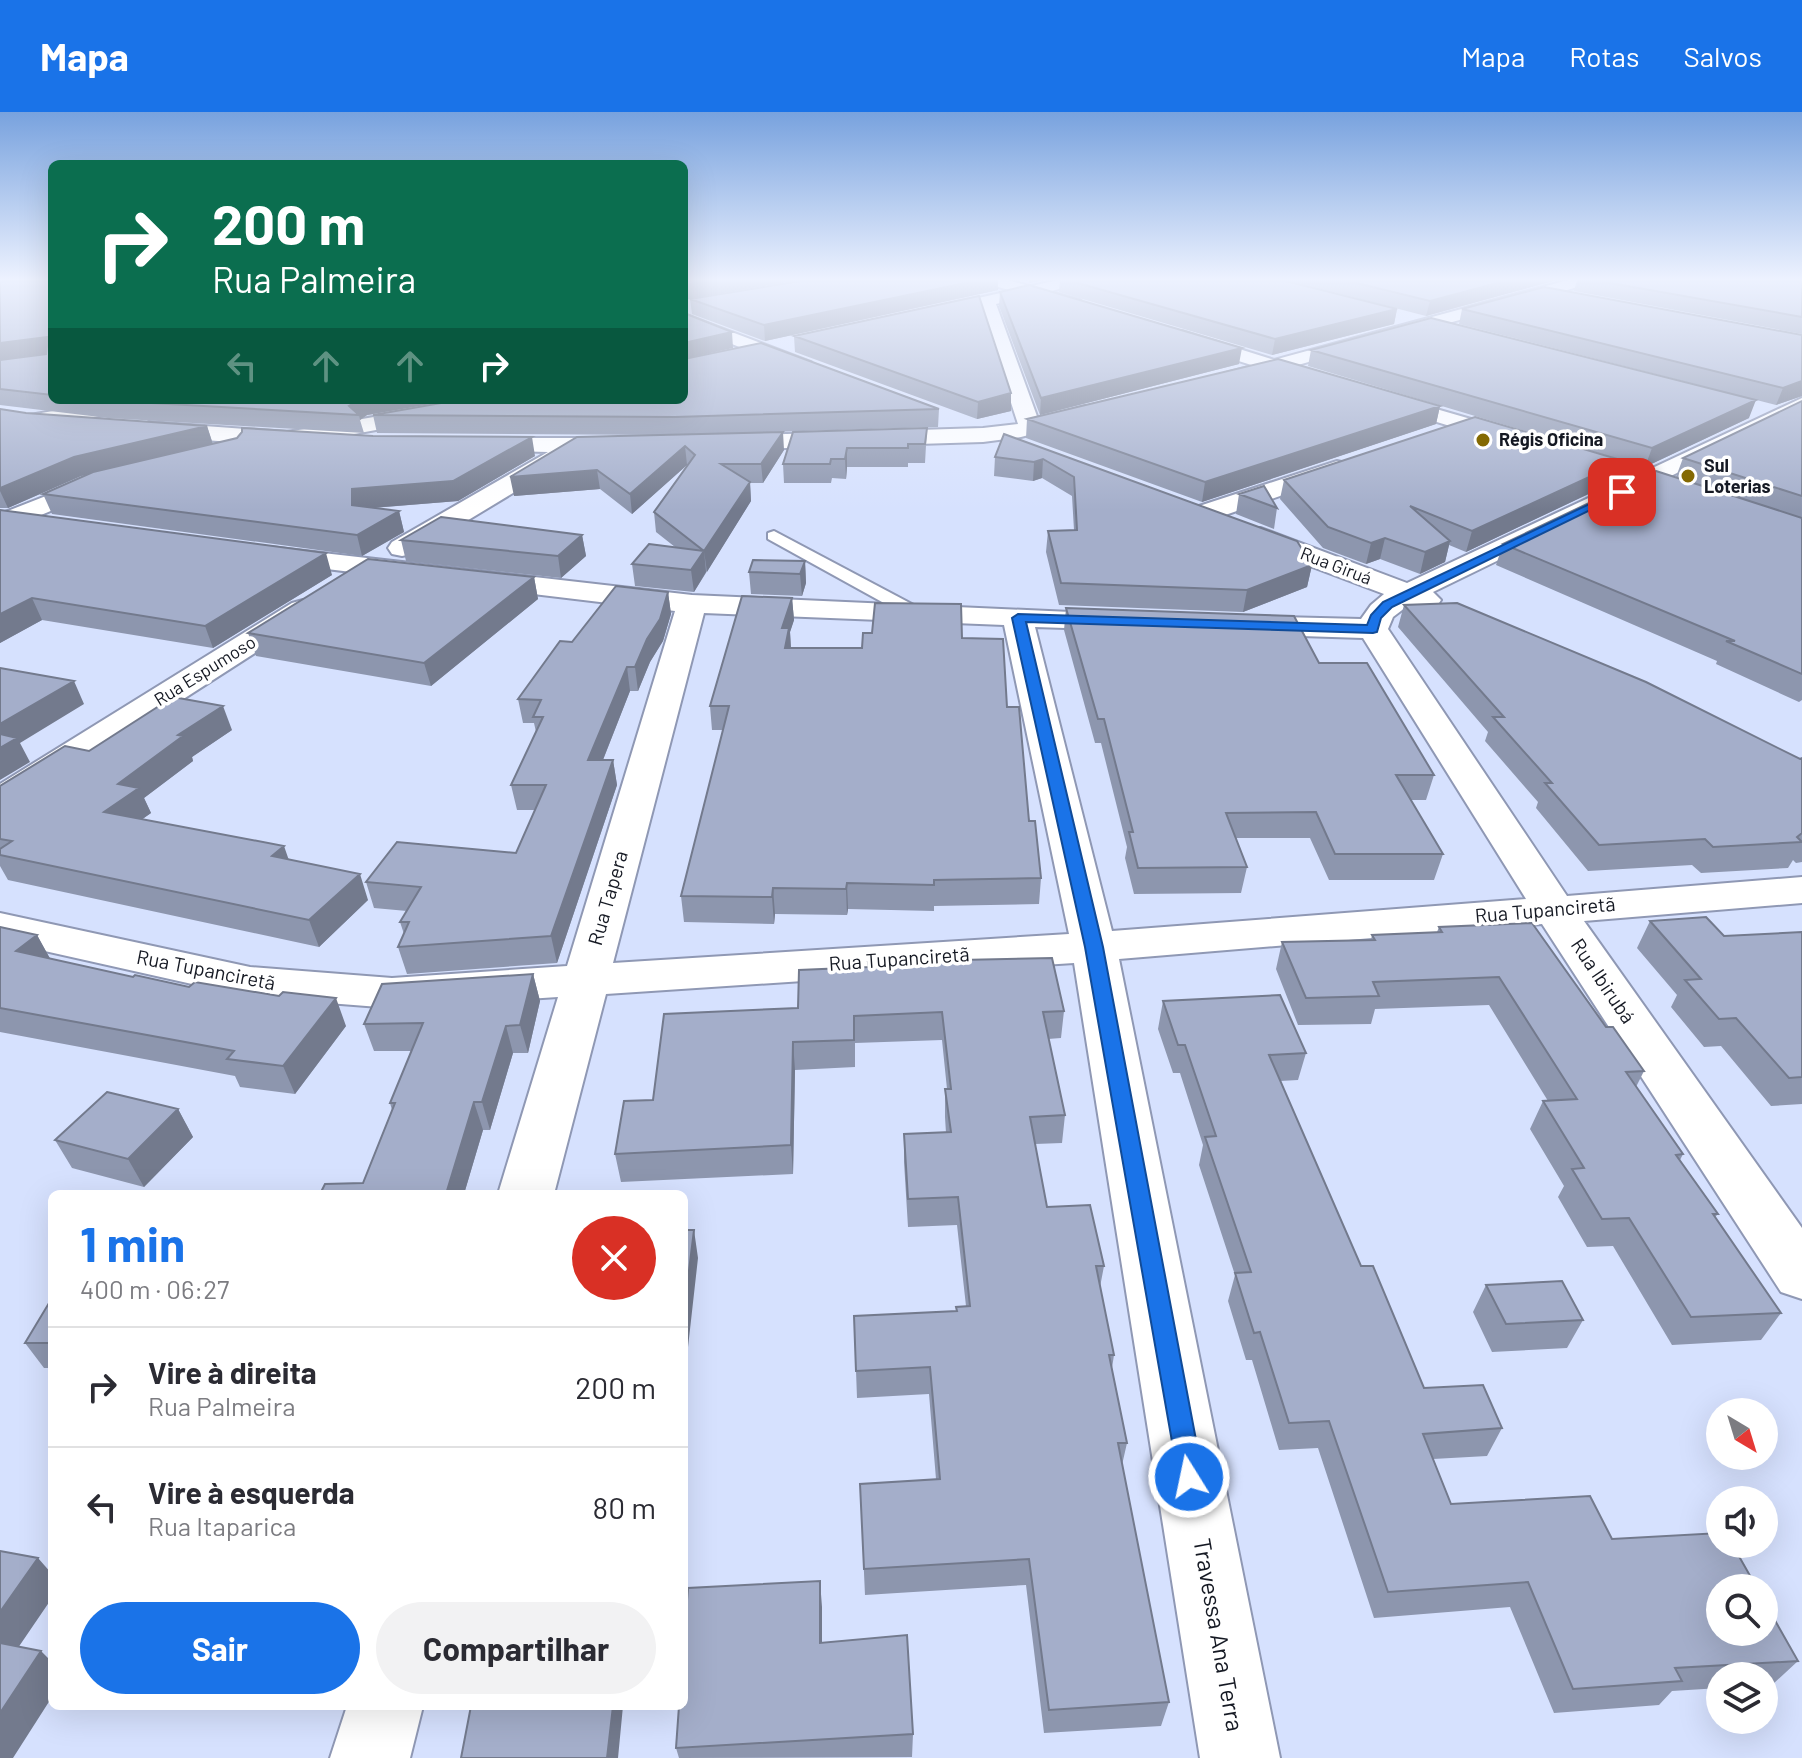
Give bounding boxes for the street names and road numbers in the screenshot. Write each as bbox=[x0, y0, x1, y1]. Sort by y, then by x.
street label: Rua Giruá bbox=[1298, 541, 1375, 589]
street label: Rua Espumoso bbox=[150, 630, 259, 710]
street label: Rua Tapera bbox=[582, 848, 632, 948]
street label: Rua Tupanciretã bbox=[1474, 891, 1616, 927]
street label: Rua Ibirubá bbox=[1567, 933, 1641, 1028]
street label: Rua Tupanciretã bbox=[828, 941, 970, 975]
street label: Rua Tupanciretã bbox=[135, 944, 278, 994]
street label: Travessa Ana Terra bbox=[1188, 1536, 1251, 1734]

